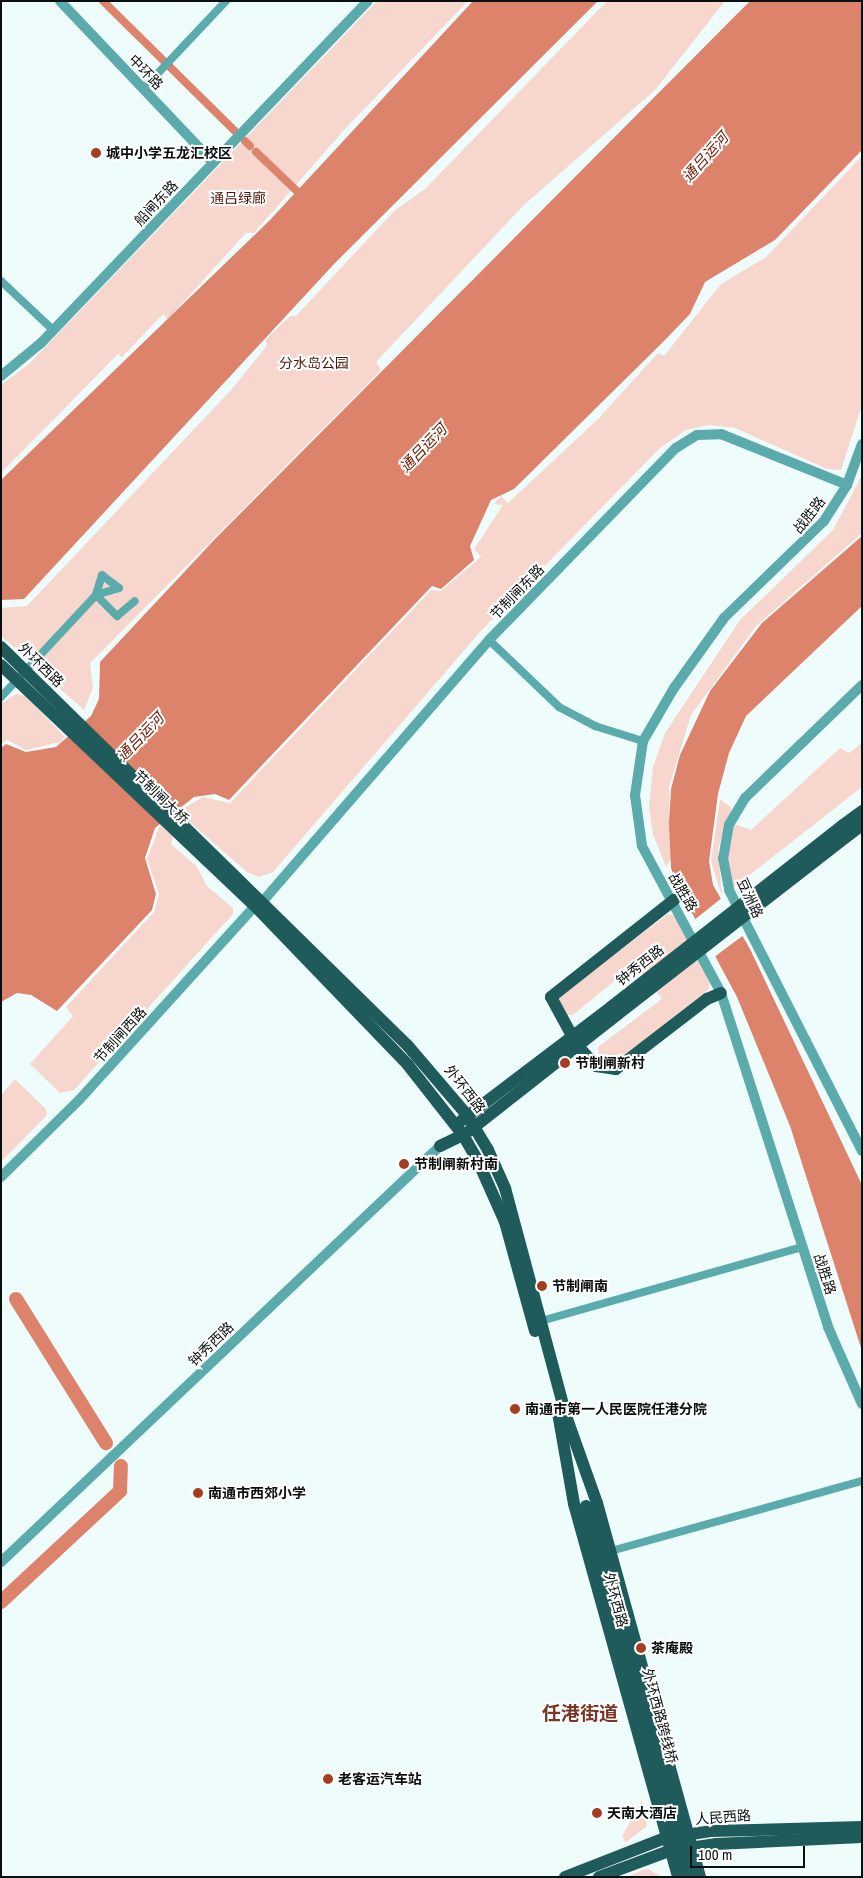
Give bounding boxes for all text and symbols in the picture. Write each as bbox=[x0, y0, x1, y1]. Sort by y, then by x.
street label: 中环路 bbox=[125, 51, 167, 93]
water label: 通吕运河 bbox=[678, 129, 732, 185]
place label: 城中小学五龙汇校区 bbox=[106, 145, 232, 161]
marker: 城中小学五龙汇校区 bbox=[90, 147, 102, 159]
street label: 船闸东路 bbox=[131, 177, 181, 229]
park label: 通吕绿廊 bbox=[210, 190, 266, 206]
park label: 分水岛公园 bbox=[279, 355, 349, 371]
water label: 通吕运河 bbox=[396, 420, 450, 476]
street label: 战胜路 bbox=[789, 493, 829, 537]
street label: 节制闸东路 bbox=[487, 561, 547, 623]
street label: 外环西路 bbox=[15, 640, 67, 690]
water label: 通吕运河 bbox=[113, 709, 167, 765]
street label: 节制闸大桥 bbox=[130, 767, 192, 827]
street label: 战胜路 bbox=[665, 870, 701, 914]
street label: 豆洲路 bbox=[734, 875, 766, 921]
street label: 钟秀西路 bbox=[613, 941, 667, 989]
street label: 节制闸西路 bbox=[90, 1003, 150, 1067]
place label: 节制闸新村 bbox=[575, 1055, 645, 1071]
marker: 节制闸新村 bbox=[559, 1057, 571, 1069]
street label: 外环西路 bbox=[441, 1062, 489, 1116]
place label: 节制闸新村南 bbox=[414, 1156, 498, 1172]
marker: 节制闸新村南 bbox=[398, 1158, 410, 1170]
street label: 战胜路 bbox=[811, 1251, 839, 1297]
place label: 节制闸南 bbox=[552, 1278, 608, 1294]
marker: 节制闸南 bbox=[536, 1280, 548, 1292]
street label: 钟秀西路 bbox=[185, 1319, 237, 1369]
place label: 南通市第一人民医院任港分院 bbox=[525, 1401, 707, 1417]
marker: 南通市第一人民医院任港分院 bbox=[509, 1403, 521, 1415]
place label: 南通市西郊小学 bbox=[208, 1485, 306, 1501]
marker: 南通市西郊小学 bbox=[192, 1487, 204, 1499]
street label: 外环西路 bbox=[601, 1571, 631, 1629]
place label: 茶庵殿 bbox=[651, 1640, 693, 1656]
marker: 茶庵殿 bbox=[635, 1642, 647, 1654]
street label: 外环西路跨线桥 bbox=[639, 1666, 681, 1766]
district label: 任港街道 bbox=[542, 1703, 618, 1725]
place label: 老客运汽车站 bbox=[338, 1771, 422, 1787]
marker: 老客运汽车站 bbox=[322, 1773, 334, 1785]
place label: 天南大酒店 bbox=[607, 1805, 677, 1821]
marker: 天南大酒店 bbox=[591, 1807, 603, 1819]
street label: 人民西路 bbox=[694, 1807, 752, 1827]
scale bar bbox=[693, 1836, 808, 1868]
text: 100 m bbox=[698, 1844, 732, 1865]

